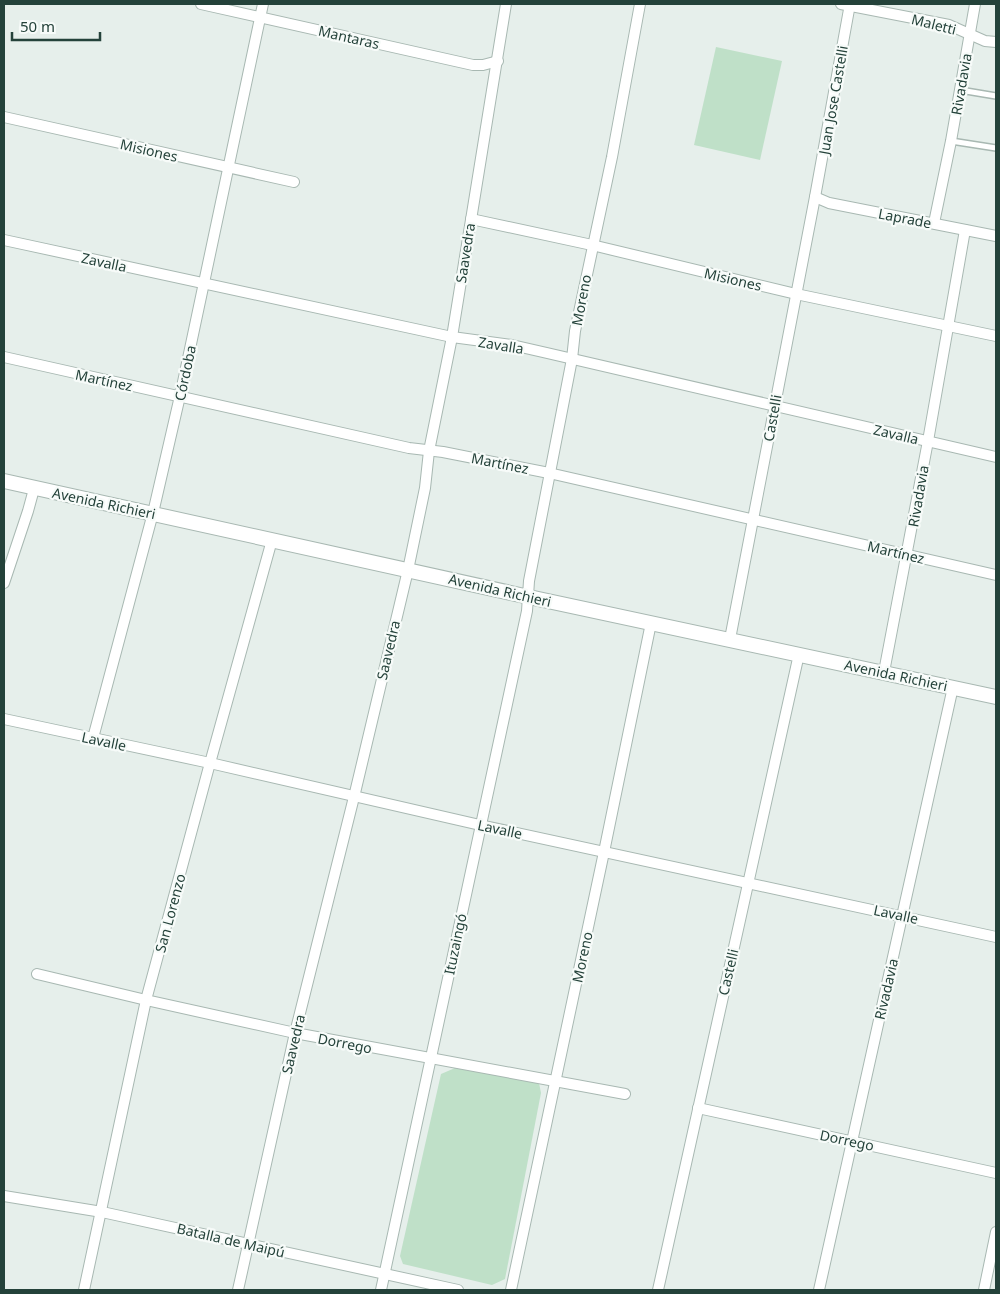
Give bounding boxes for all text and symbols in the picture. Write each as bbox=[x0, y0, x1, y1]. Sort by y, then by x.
street label: Maletti bbox=[909, 9, 959, 39]
scale bar bbox=[12, 10, 100, 42]
text: 50 m bbox=[20, 16, 55, 36]
street label: Mantaras bbox=[317, 21, 382, 53]
street label: Juan Jose Castelli bbox=[814, 44, 852, 158]
street label: Rivadavia bbox=[946, 52, 976, 116]
street label: Misiones bbox=[118, 134, 180, 166]
street label: Laprade bbox=[877, 204, 933, 232]
street label: Saavedra bbox=[451, 222, 479, 284]
street label: Zavalla bbox=[80, 248, 128, 276]
street label: Misiones bbox=[702, 263, 764, 295]
street label: Moreno bbox=[567, 273, 595, 327]
street label: Zavalla bbox=[477, 332, 525, 358]
street label: Córdoba bbox=[170, 343, 200, 403]
street label: Martínez bbox=[74, 365, 135, 395]
street label: Castelli bbox=[759, 393, 785, 443]
street label: Zavalla bbox=[871, 420, 921, 448]
street label: Martínez bbox=[470, 448, 531, 478]
street label: Rivadavia bbox=[903, 464, 933, 528]
street label: Avenida Richieri bbox=[51, 483, 157, 523]
street label: Martínez bbox=[866, 536, 927, 568]
street label: Avenida Richieri bbox=[447, 569, 553, 611]
street label: Saavedra bbox=[372, 618, 404, 682]
street label: Avenida Richieri bbox=[843, 655, 949, 695]
street label: Lavalle bbox=[80, 727, 128, 755]
street label: Lavalle bbox=[476, 815, 524, 843]
street label: San Lorenzo bbox=[150, 872, 190, 954]
street label: Lavalle bbox=[872, 900, 920, 928]
street label: Ituzaingó bbox=[439, 912, 471, 976]
street label: Moreno bbox=[567, 930, 597, 984]
street label: Castelli bbox=[713, 947, 743, 997]
street label: Rivadavia bbox=[870, 956, 902, 1022]
street label: Saavedra bbox=[277, 1012, 309, 1076]
street label: Dorrego bbox=[316, 1028, 374, 1058]
street label: Dorrego bbox=[818, 1125, 876, 1155]
street label: Batalla de Maipú bbox=[175, 1218, 287, 1262]

